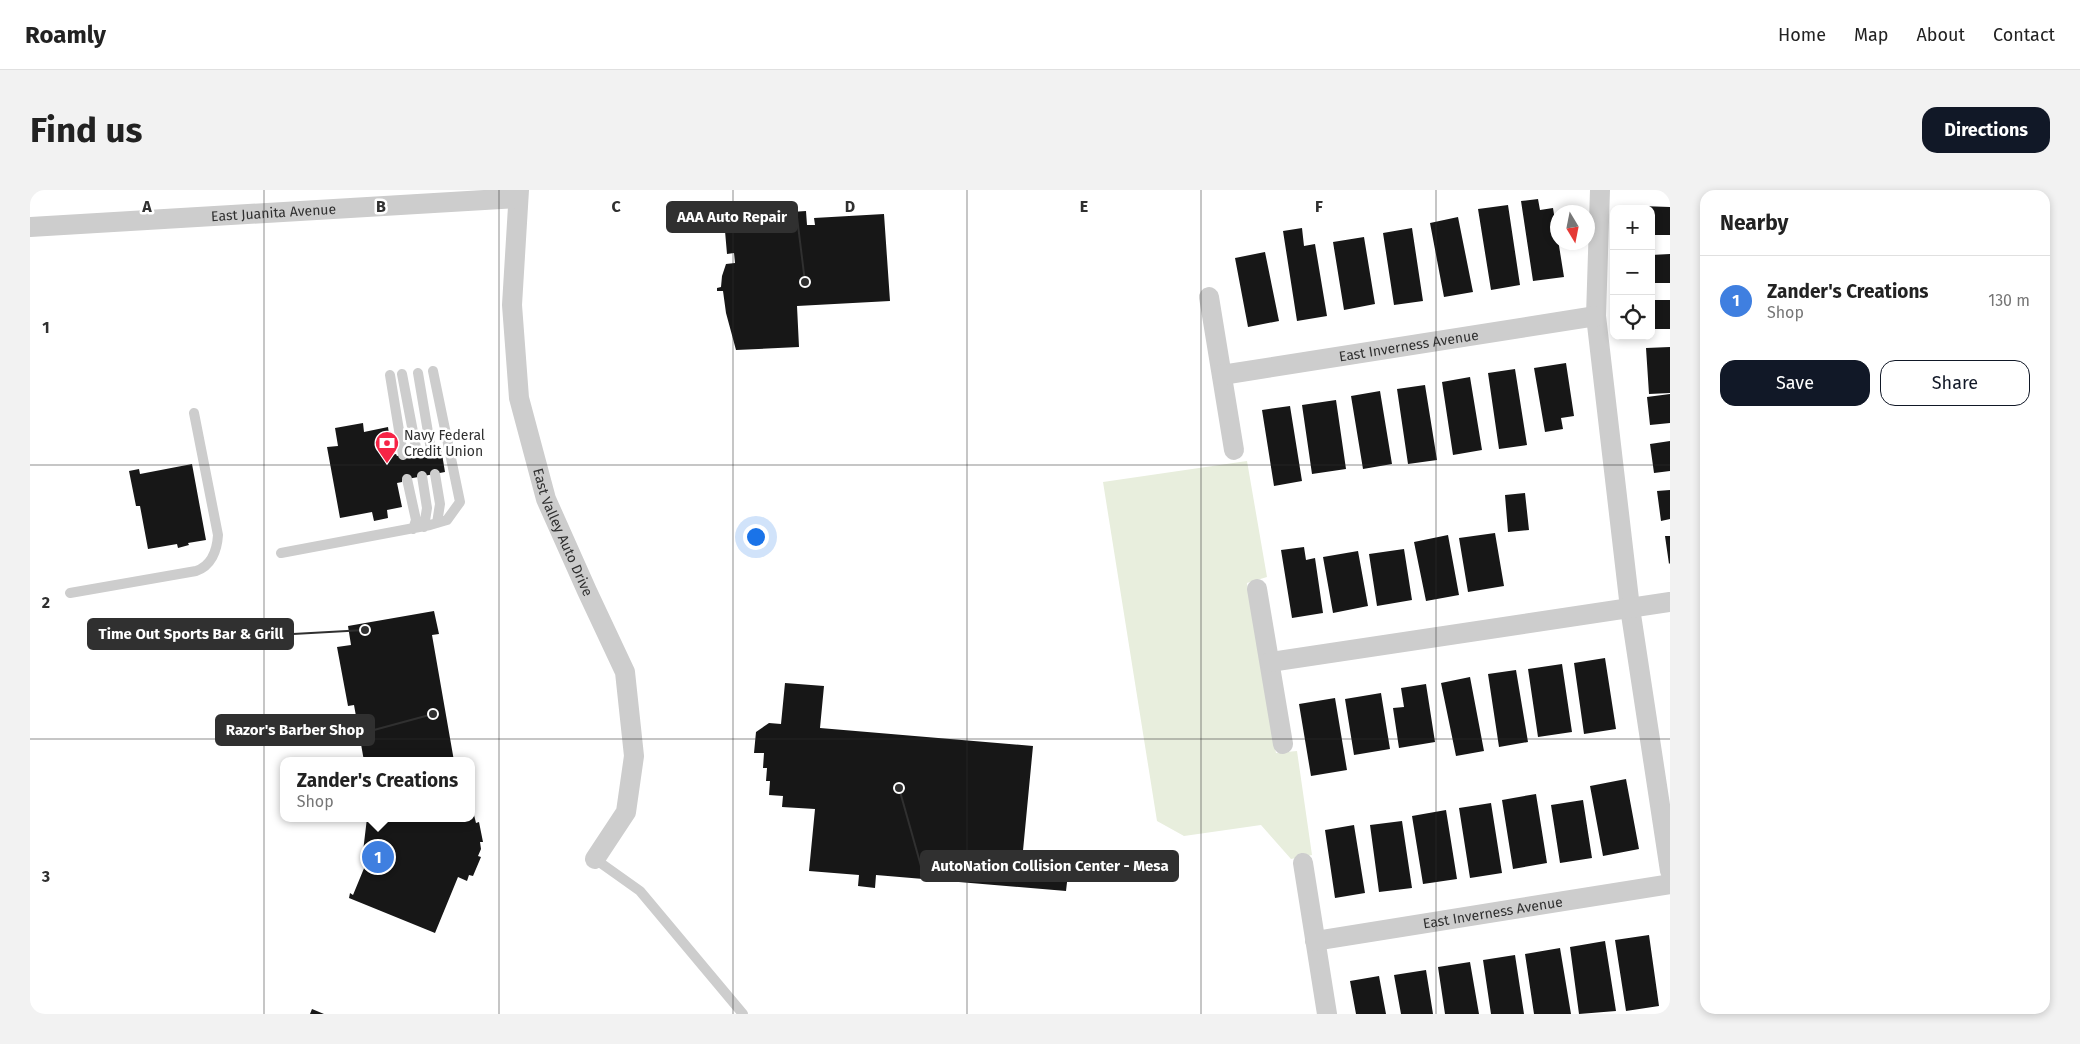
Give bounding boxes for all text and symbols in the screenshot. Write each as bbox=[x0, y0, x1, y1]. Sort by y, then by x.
text: Roamly bbox=[25, 21, 106, 49]
text: Home bbox=[1778, 24, 1826, 46]
text: Map bbox=[1854, 24, 1888, 46]
text: About bbox=[1916, 24, 1965, 46]
text: Contact bbox=[1993, 24, 2055, 46]
button: Directions bbox=[1922, 107, 2050, 153]
text: Find us bbox=[30, 109, 142, 151]
text: A bbox=[141, 197, 152, 216]
text: B bbox=[376, 197, 386, 216]
text: C bbox=[611, 197, 621, 216]
text: D bbox=[845, 197, 855, 216]
text: E bbox=[1080, 197, 1088, 216]
text: F bbox=[1315, 197, 1323, 216]
street label: East Juanita Avenue bbox=[211, 201, 337, 225]
callout: AAA Auto Repair bbox=[667, 202, 797, 232]
north arrow bbox=[1550, 205, 1595, 250]
map controls bbox=[1610, 205, 1655, 340]
button: + bbox=[1610, 205, 1655, 250]
text: AAA Auto Repair bbox=[676, 208, 788, 226]
text: Nearby bbox=[1720, 210, 1788, 236]
button: − bbox=[1610, 250, 1655, 295]
text: Zander's Creations bbox=[1767, 280, 1929, 303]
text: 1 bbox=[1732, 291, 1740, 310]
text: 130 m bbox=[1988, 291, 2030, 310]
button: locate bbox=[1610, 295, 1655, 340]
text: Shop bbox=[1767, 303, 1804, 322]
text: 1 bbox=[42, 318, 50, 337]
street label: East Inverness Avenue bbox=[1338, 327, 1480, 365]
button: Save bbox=[1720, 360, 1870, 406]
button: Share bbox=[1880, 360, 2030, 406]
place label: Navy Federal Credit Union bbox=[404, 427, 485, 460]
bank icon: Navy Federal Credit Union bbox=[374, 430, 400, 464]
street label: East Valley Auto Drive bbox=[529, 466, 596, 599]
your location bbox=[743, 524, 769, 550]
text: 2 bbox=[42, 593, 50, 612]
callout: Time Out Sports Bar & Grill bbox=[88, 619, 293, 649]
text: Time Out Sports Bar & Grill bbox=[99, 625, 284, 643]
callout: Razor's Barber Shop bbox=[216, 715, 374, 745]
text: Razor's Barber Shop bbox=[226, 721, 364, 739]
popup bbox=[280, 757, 475, 822]
text: Zander's Creations bbox=[297, 769, 458, 792]
text: Shop bbox=[297, 792, 334, 811]
pin: 1 bbox=[362, 838, 394, 876]
callout: AutoNation Collision Center - Mesa bbox=[921, 851, 1178, 881]
text: AutoNation Collision Center - Mesa bbox=[930, 857, 1169, 875]
text: 3 bbox=[41, 867, 50, 886]
street label: East Inverness Avenue bbox=[1422, 893, 1564, 933]

